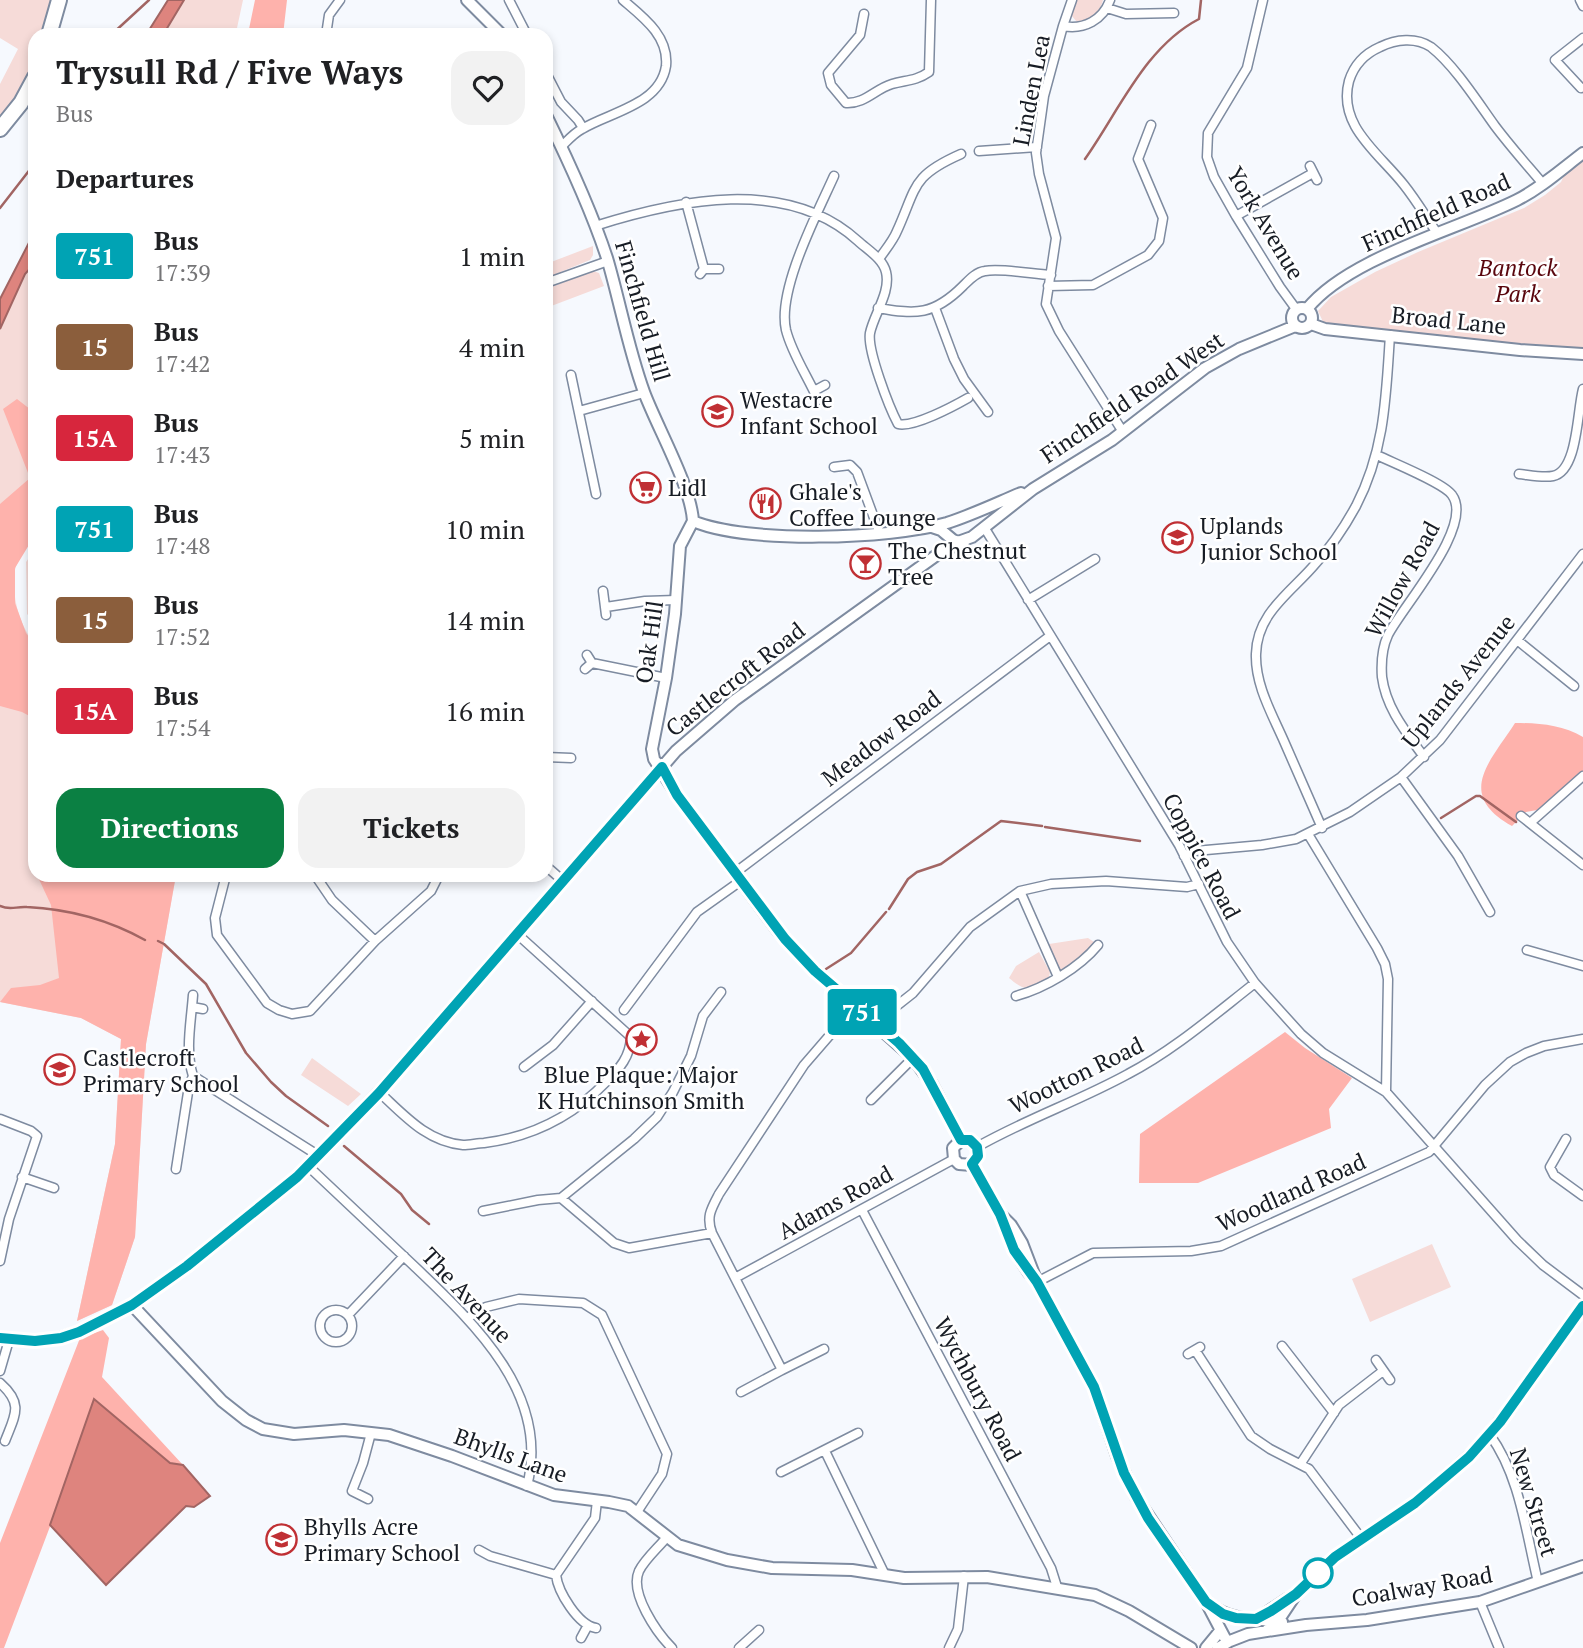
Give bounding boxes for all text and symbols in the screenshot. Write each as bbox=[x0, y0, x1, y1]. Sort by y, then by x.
street label: Linden Lea bbox=[1005, 31, 1057, 148]
text: Trysull Rd / Five Ways bbox=[56, 50, 404, 93]
button: heart bbox=[451, 51, 525, 125]
text: Bus bbox=[56, 98, 93, 129]
text: Departures bbox=[56, 161, 194, 195]
street label: York Avenue bbox=[1220, 161, 1312, 285]
street label: Finchfield Road bbox=[1357, 165, 1515, 259]
text: Bus bbox=[154, 223, 199, 257]
street label: Finchfield Hill bbox=[608, 237, 678, 385]
text: 1 min bbox=[459, 239, 525, 273]
text: 751 bbox=[74, 240, 115, 272]
park label: Bantock Park bbox=[1477, 252, 1559, 309]
text: 17:39 bbox=[154, 257, 211, 288]
street label: Broad Lane bbox=[1390, 299, 1508, 341]
text: Bus bbox=[154, 314, 199, 348]
street label: Finchfield Road West bbox=[1034, 324, 1230, 470]
text: 4 min bbox=[459, 330, 525, 364]
text: 15 bbox=[81, 331, 108, 363]
text: 17:42 bbox=[154, 348, 211, 379]
place label: Westacre Infant School bbox=[740, 384, 878, 441]
school or university icon: Westacre Infant School bbox=[700, 395, 734, 429]
text: Bus bbox=[154, 405, 199, 439]
text: 5 min bbox=[459, 421, 525, 455]
text: 15A bbox=[72, 422, 117, 454]
text: 17:43 bbox=[154, 439, 211, 470]
supermarket icon: Lidl bbox=[628, 470, 662, 504]
place label: Lidl bbox=[668, 472, 707, 503]
place label: Ghale's Coffee Lounge bbox=[789, 476, 936, 533]
restaurant icon: Ghale's Coffee Lounge bbox=[749, 487, 783, 521]
text: Bus bbox=[154, 496, 199, 530]
place label: Uplands Junior School bbox=[1200, 510, 1338, 567]
text: 10 min bbox=[445, 512, 525, 546]
text: 751 bbox=[74, 513, 115, 545]
street label: Willow Road bbox=[1357, 515, 1447, 643]
school or university icon: Uplands Junior School bbox=[1160, 521, 1194, 555]
text: 17:48 bbox=[154, 530, 211, 561]
place label: The Chestnut Tree bbox=[888, 535, 1027, 592]
bar icon: The Chestnut Tree bbox=[848, 546, 882, 580]
text: Bus bbox=[154, 587, 199, 621]
street label: Oak Hill bbox=[628, 598, 670, 686]
text: 14 min bbox=[445, 603, 525, 637]
text: 15 bbox=[81, 604, 108, 636]
street label: Uplands Avenue bbox=[1394, 608, 1522, 754]
street label: Castlecroft Road bbox=[659, 615, 811, 743]
text: 17:52 bbox=[154, 621, 211, 652]
text: Bus bbox=[154, 678, 199, 712]
street label: Meadow Road bbox=[815, 683, 947, 793]
text: 16 min bbox=[445, 694, 525, 728]
text: 15A bbox=[72, 695, 117, 727]
text: 17:54 bbox=[154, 712, 211, 743]
street label: Coppice Road bbox=[1156, 787, 1248, 925]
button: Directions bbox=[56, 788, 284, 868]
button: Tickets bbox=[298, 788, 525, 868]
line badge: 751 bbox=[822, 989, 902, 1035]
text: 751 bbox=[842, 996, 882, 1028]
place icon: Blue Plaque: Major K Hutchinson Smith bbox=[624, 1023, 658, 1057]
street label: Wootton Road bbox=[1004, 1029, 1148, 1121]
place label: Castlecroft Primary School bbox=[83, 1042, 239, 1099]
school or university icon: Castlecroft Primary School bbox=[43, 1053, 77, 1087]
place label: Blue Plaque: Major K Hutchinson Smith bbox=[538, 1059, 745, 1116]
street label: Woodland Road bbox=[1212, 1145, 1371, 1239]
street label: Adams Road bbox=[772, 1158, 898, 1246]
street label: The Avenue bbox=[415, 1241, 519, 1349]
street label: Wychbury Road bbox=[927, 1311, 1029, 1467]
street label: Bhylls Lane bbox=[450, 1420, 572, 1490]
street label: New Street bbox=[1503, 1444, 1565, 1561]
place label: Bhylls Acre Primary School bbox=[304, 1511, 460, 1568]
school or university icon: Bhylls Acre Primary School bbox=[264, 1522, 298, 1556]
unlabelled marker bbox=[1303, 1558, 1333, 1588]
street label: Coalway Road bbox=[1349, 1558, 1495, 1614]

